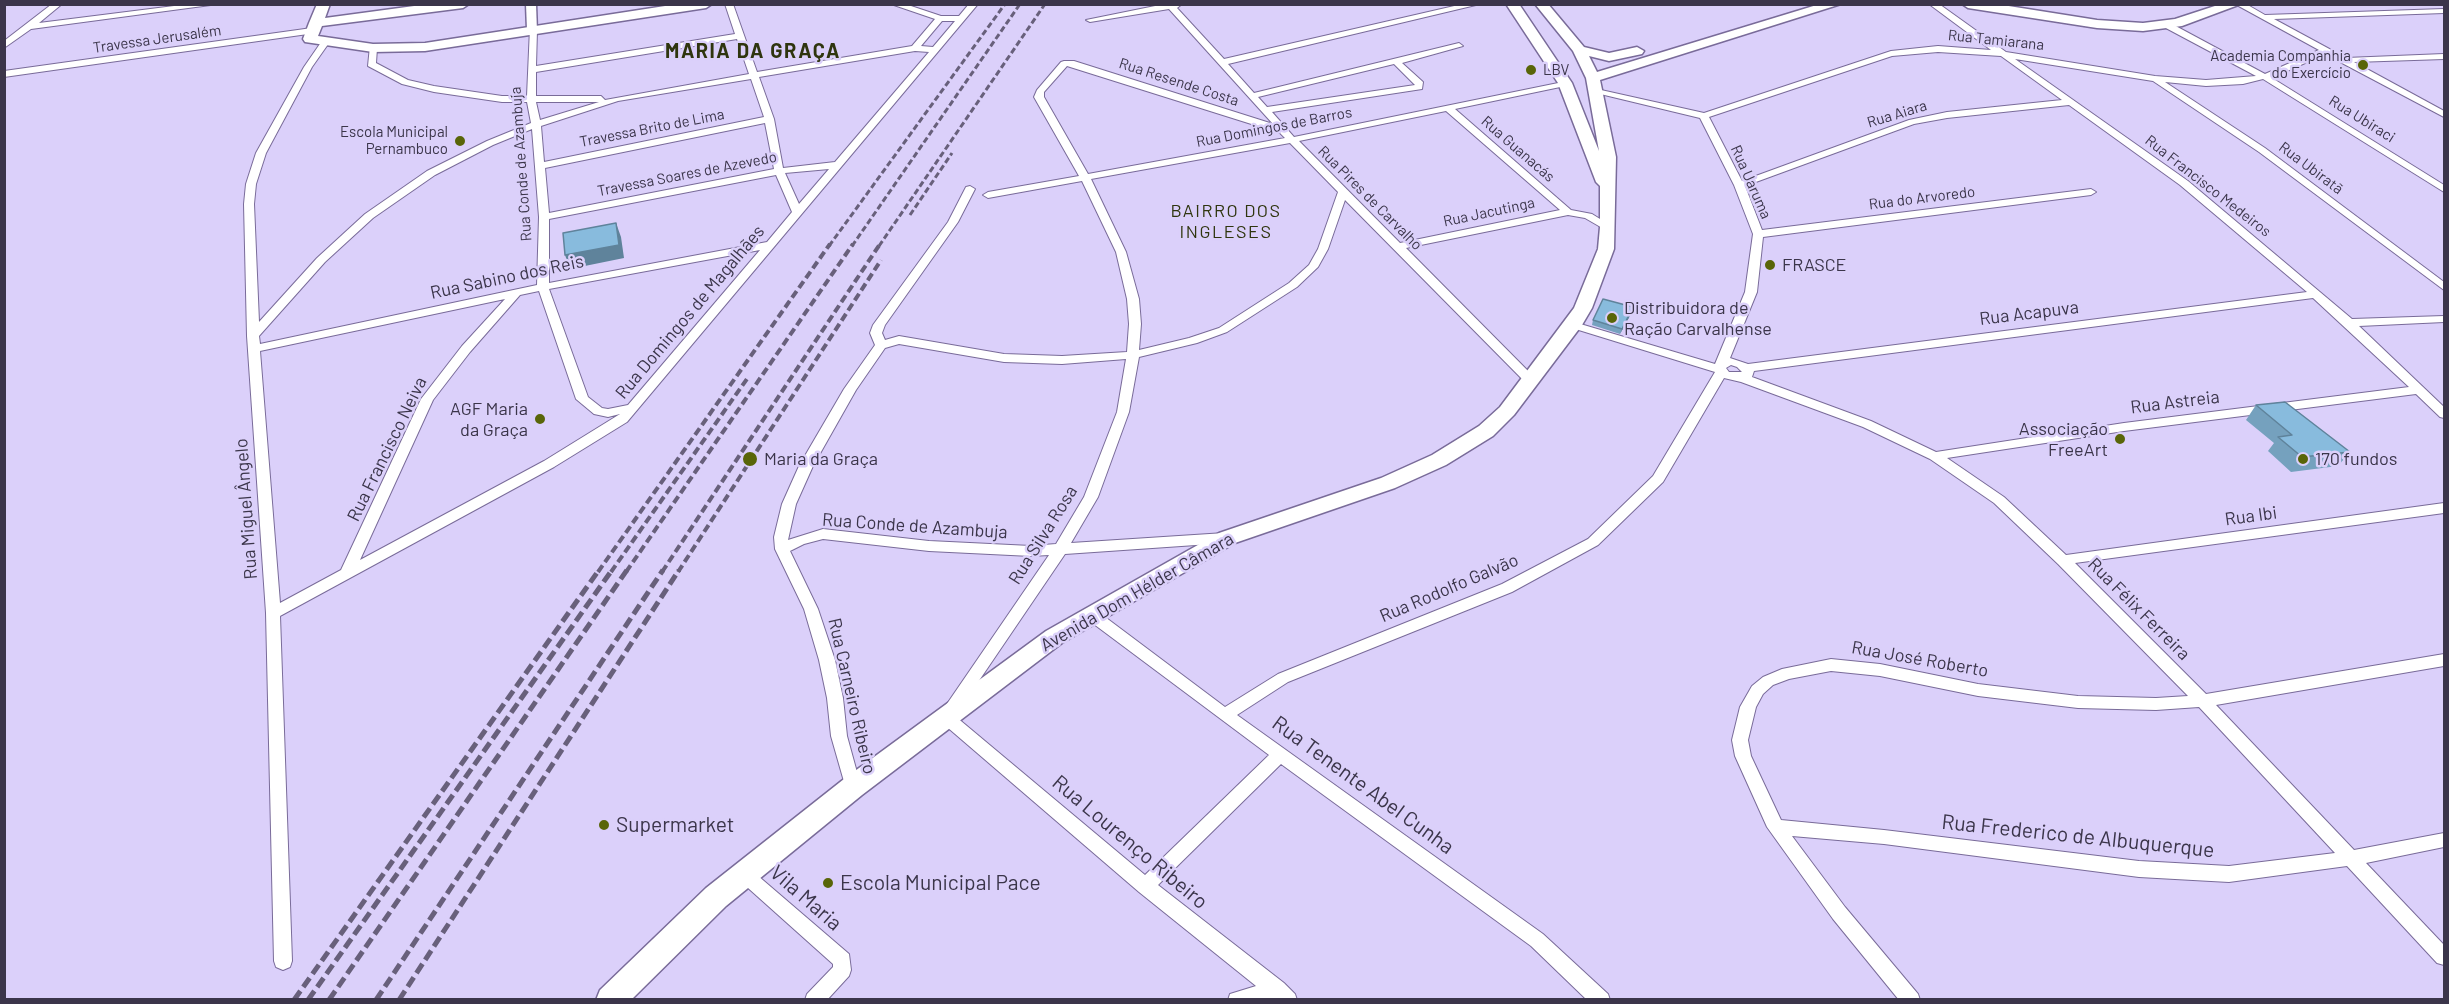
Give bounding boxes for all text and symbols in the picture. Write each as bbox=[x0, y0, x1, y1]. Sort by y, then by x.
street label: Travessa Jerusalém bbox=[92, 21, 222, 57]
street label: Rua Tamiarana bbox=[1947, 26, 2045, 54]
district label: MARIA DA GRAÇA bbox=[665, 39, 841, 63]
place label: Academia Companhia do Exercício bbox=[2210, 47, 2351, 82]
street label: Rua Resende Costa bbox=[1117, 54, 1241, 110]
marker: Academia Companhia do Exercício bbox=[2356, 58, 2370, 72]
place label: LBV bbox=[1543, 61, 1569, 79]
marker: LBV bbox=[1524, 63, 1538, 77]
street label: Rua Conde de Azambuja bbox=[507, 86, 535, 242]
street label: Rua Ubiraci bbox=[2326, 92, 2398, 146]
street label: Rua Aiara bbox=[1865, 96, 1929, 132]
street label: Rua Domingos de Barros bbox=[1195, 103, 1353, 151]
street label: Travessa Brito de Lima bbox=[578, 105, 726, 151]
street label: Rua Guanacás bbox=[1478, 112, 1558, 186]
place label: Escola Municipal Pernambuco bbox=[340, 123, 448, 158]
street label: Rua Francisco Medeiros bbox=[2142, 131, 2274, 241]
marker: Escola Municipal Pernambuco bbox=[453, 134, 467, 148]
street label: Rua Ubiratã bbox=[2275, 138, 2347, 198]
street label: Rua Pires de Carvalho bbox=[1314, 142, 1426, 254]
street label: Rua Uaruma bbox=[1727, 142, 1775, 222]
street label: Travessa Soares de Azevedo bbox=[596, 148, 778, 200]
street label: Rua do Arvoredo bbox=[1868, 183, 1976, 213]
street label: Rua Jacutinga bbox=[1442, 194, 1536, 230]
district label: BAIRRO DOS INGLESES bbox=[1170, 200, 1282, 242]
street label: Rua Domingos de Magalhães bbox=[611, 221, 769, 403]
street label: Rua Sabino dos Reis bbox=[428, 250, 586, 304]
place label: FRASCE bbox=[1782, 254, 1847, 276]
marker: FRASCE bbox=[1763, 258, 1777, 272]
street label: Rua Acapuva bbox=[1978, 296, 2080, 330]
place label: Distribuidora de Ração Carvalhense bbox=[1624, 297, 1772, 340]
marker: Distribuidora de Ração Carvalhense bbox=[1605, 311, 1619, 325]
street label: Rua Francisco Neiva bbox=[343, 373, 431, 525]
street label: Rua Astreia bbox=[2129, 386, 2221, 418]
place label: AGF Maria da Graça bbox=[450, 398, 528, 440]
marker: AGF Maria da Graça bbox=[533, 412, 547, 426]
place label: Associação FreeArt bbox=[2019, 418, 2108, 460]
marker: Associação FreeArt bbox=[2113, 432, 2127, 446]
street label: Rua Miguel Ângelo bbox=[230, 438, 262, 580]
place label: Maria da Graça bbox=[764, 448, 878, 470]
place label: 170 fundos bbox=[2315, 448, 2398, 470]
marker: Maria da Graça bbox=[741, 450, 759, 468]
marker: 170 fundos bbox=[2296, 452, 2310, 466]
street label: Rua Silva Rosa bbox=[1004, 482, 1082, 588]
street label: Rua Ibi bbox=[2223, 502, 2279, 530]
street label: Rua Conde de Azambuja bbox=[822, 509, 1008, 543]
street label: Avenida Dom Hélder Câmara bbox=[1037, 528, 1237, 656]
street label: Rua Rodolfo Galvão bbox=[1376, 549, 1522, 627]
street label: Rua Félix Ferreira bbox=[2083, 553, 2195, 665]
street label: Rua Carneiro Ribeiro bbox=[824, 616, 880, 776]
street label: Rua José Roberto bbox=[1850, 636, 1990, 682]
street label: Rua Tenente Abel Cunha bbox=[1267, 711, 1459, 859]
street label: Rua Lourenço Ribeiro bbox=[1047, 770, 1213, 914]
street label: Rua Frederico de Albuquerque bbox=[1940, 809, 2216, 863]
place label: Supermarket bbox=[616, 812, 734, 838]
marker: Supermarket bbox=[597, 818, 611, 832]
street label: Vila Maria bbox=[765, 860, 847, 936]
place label: Escola Municipal Pace bbox=[840, 870, 1041, 896]
marker: Escola Municipal Pace bbox=[821, 876, 835, 890]

